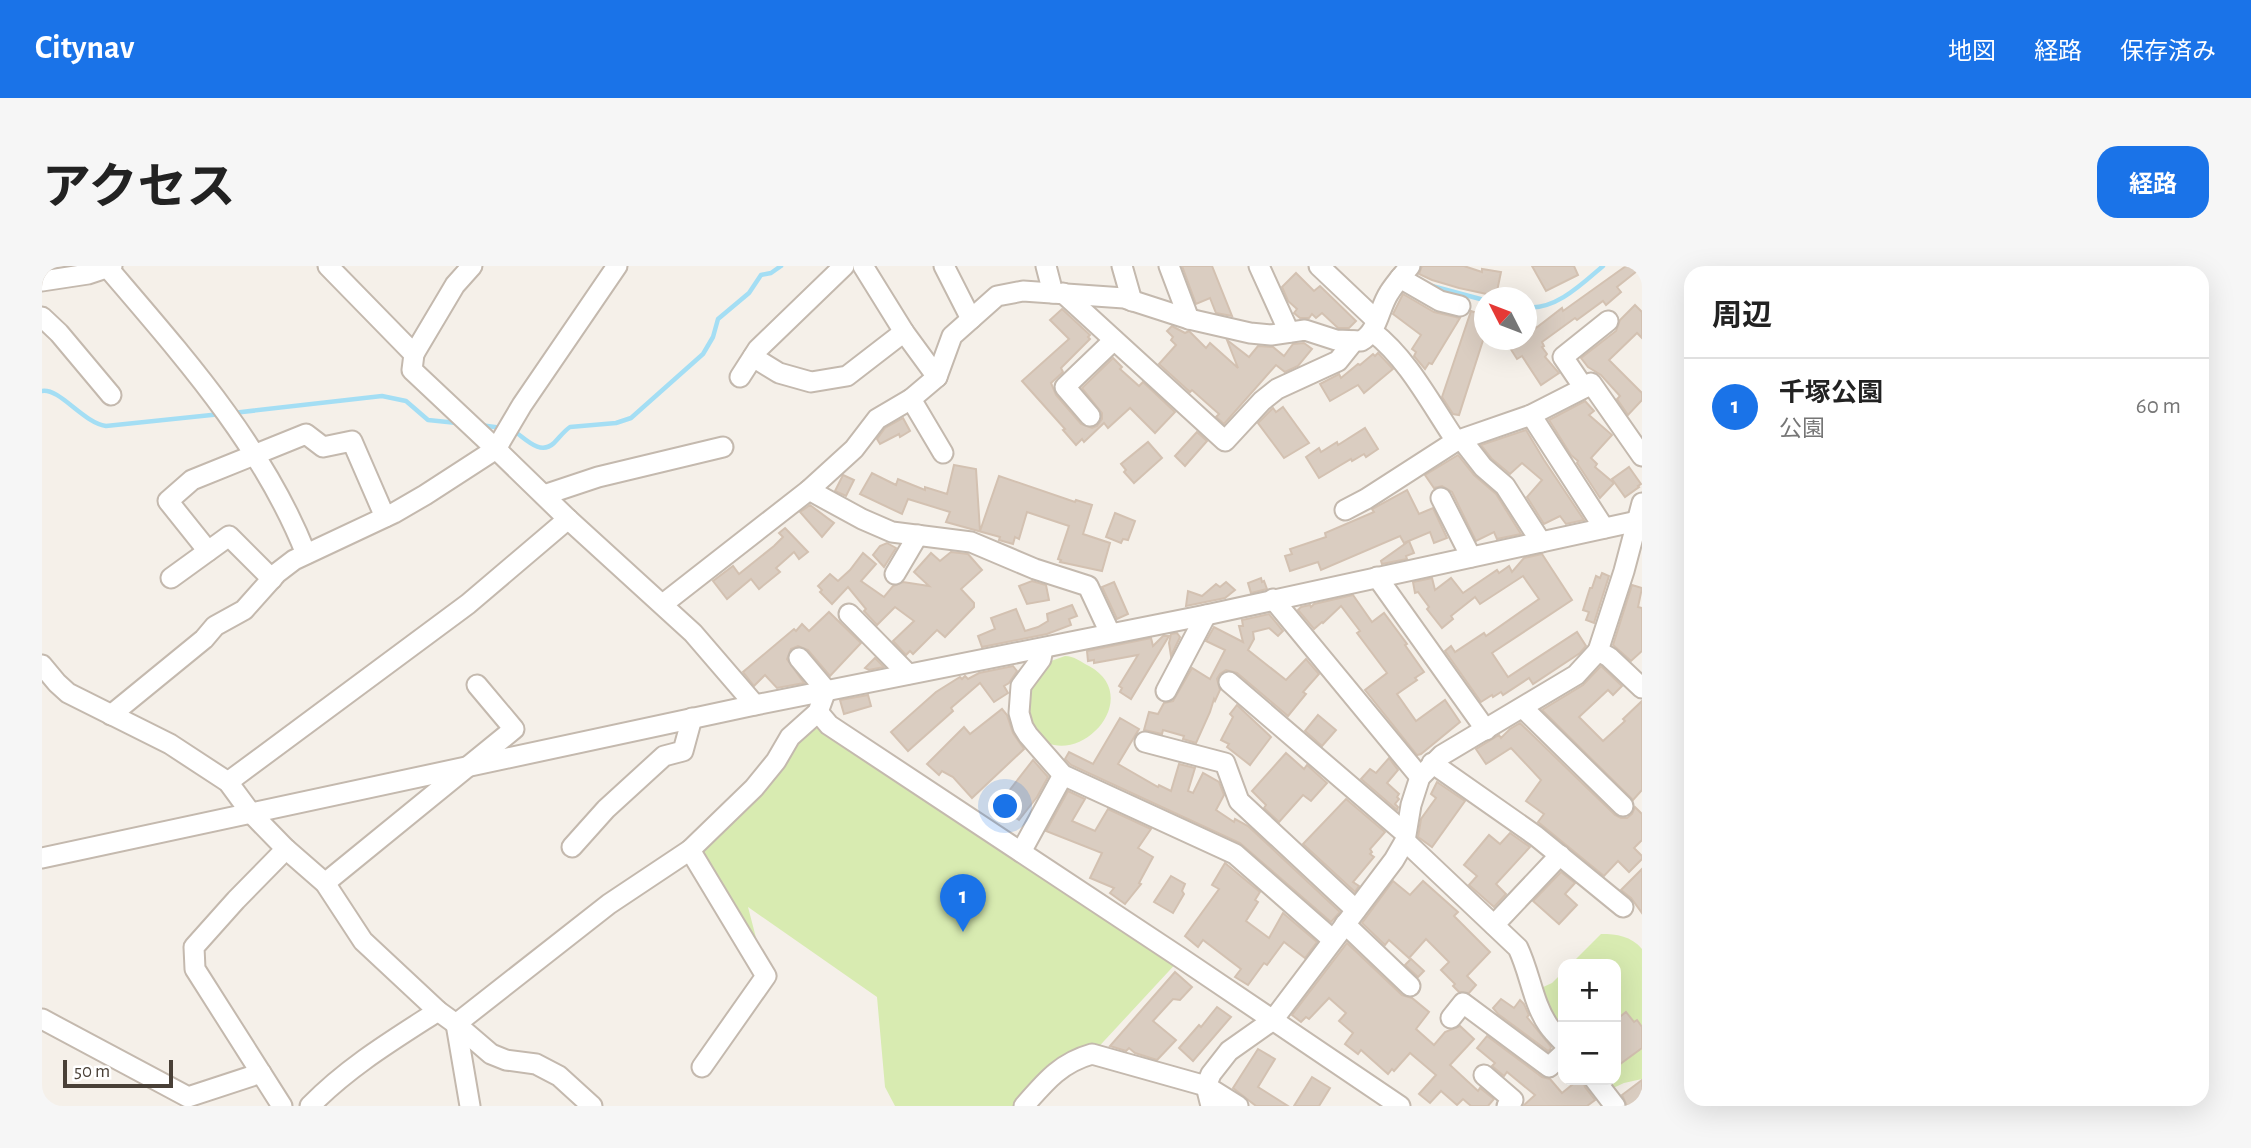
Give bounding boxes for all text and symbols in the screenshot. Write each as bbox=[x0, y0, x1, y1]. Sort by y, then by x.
text: Citynav bbox=[35, 32, 134, 65]
text: 地図 bbox=[1948, 40, 1996, 64]
text: 経路 bbox=[2034, 40, 2082, 64]
text: 保存済み bbox=[2120, 40, 2216, 64]
button: 経路 bbox=[2097, 146, 2209, 218]
text: アクセス bbox=[42, 164, 236, 213]
north arrow bbox=[1474, 287, 1537, 350]
text: 周辺 bbox=[1712, 301, 1772, 331]
text: 千塚公園 bbox=[1779, 380, 1883, 406]
text: 1 bbox=[1731, 395, 1739, 418]
text: 60 m bbox=[2136, 395, 2181, 418]
text: 公園 bbox=[1779, 418, 1825, 441]
your location bbox=[988, 789, 1022, 823]
pin: 1 bbox=[940, 874, 986, 932]
map controls bbox=[1558, 959, 1621, 1085]
button: + bbox=[1558, 959, 1621, 1022]
button: − bbox=[1558, 1022, 1621, 1085]
scale bar bbox=[63, 1057, 173, 1089]
text: 50 m bbox=[74, 1062, 110, 1081]

